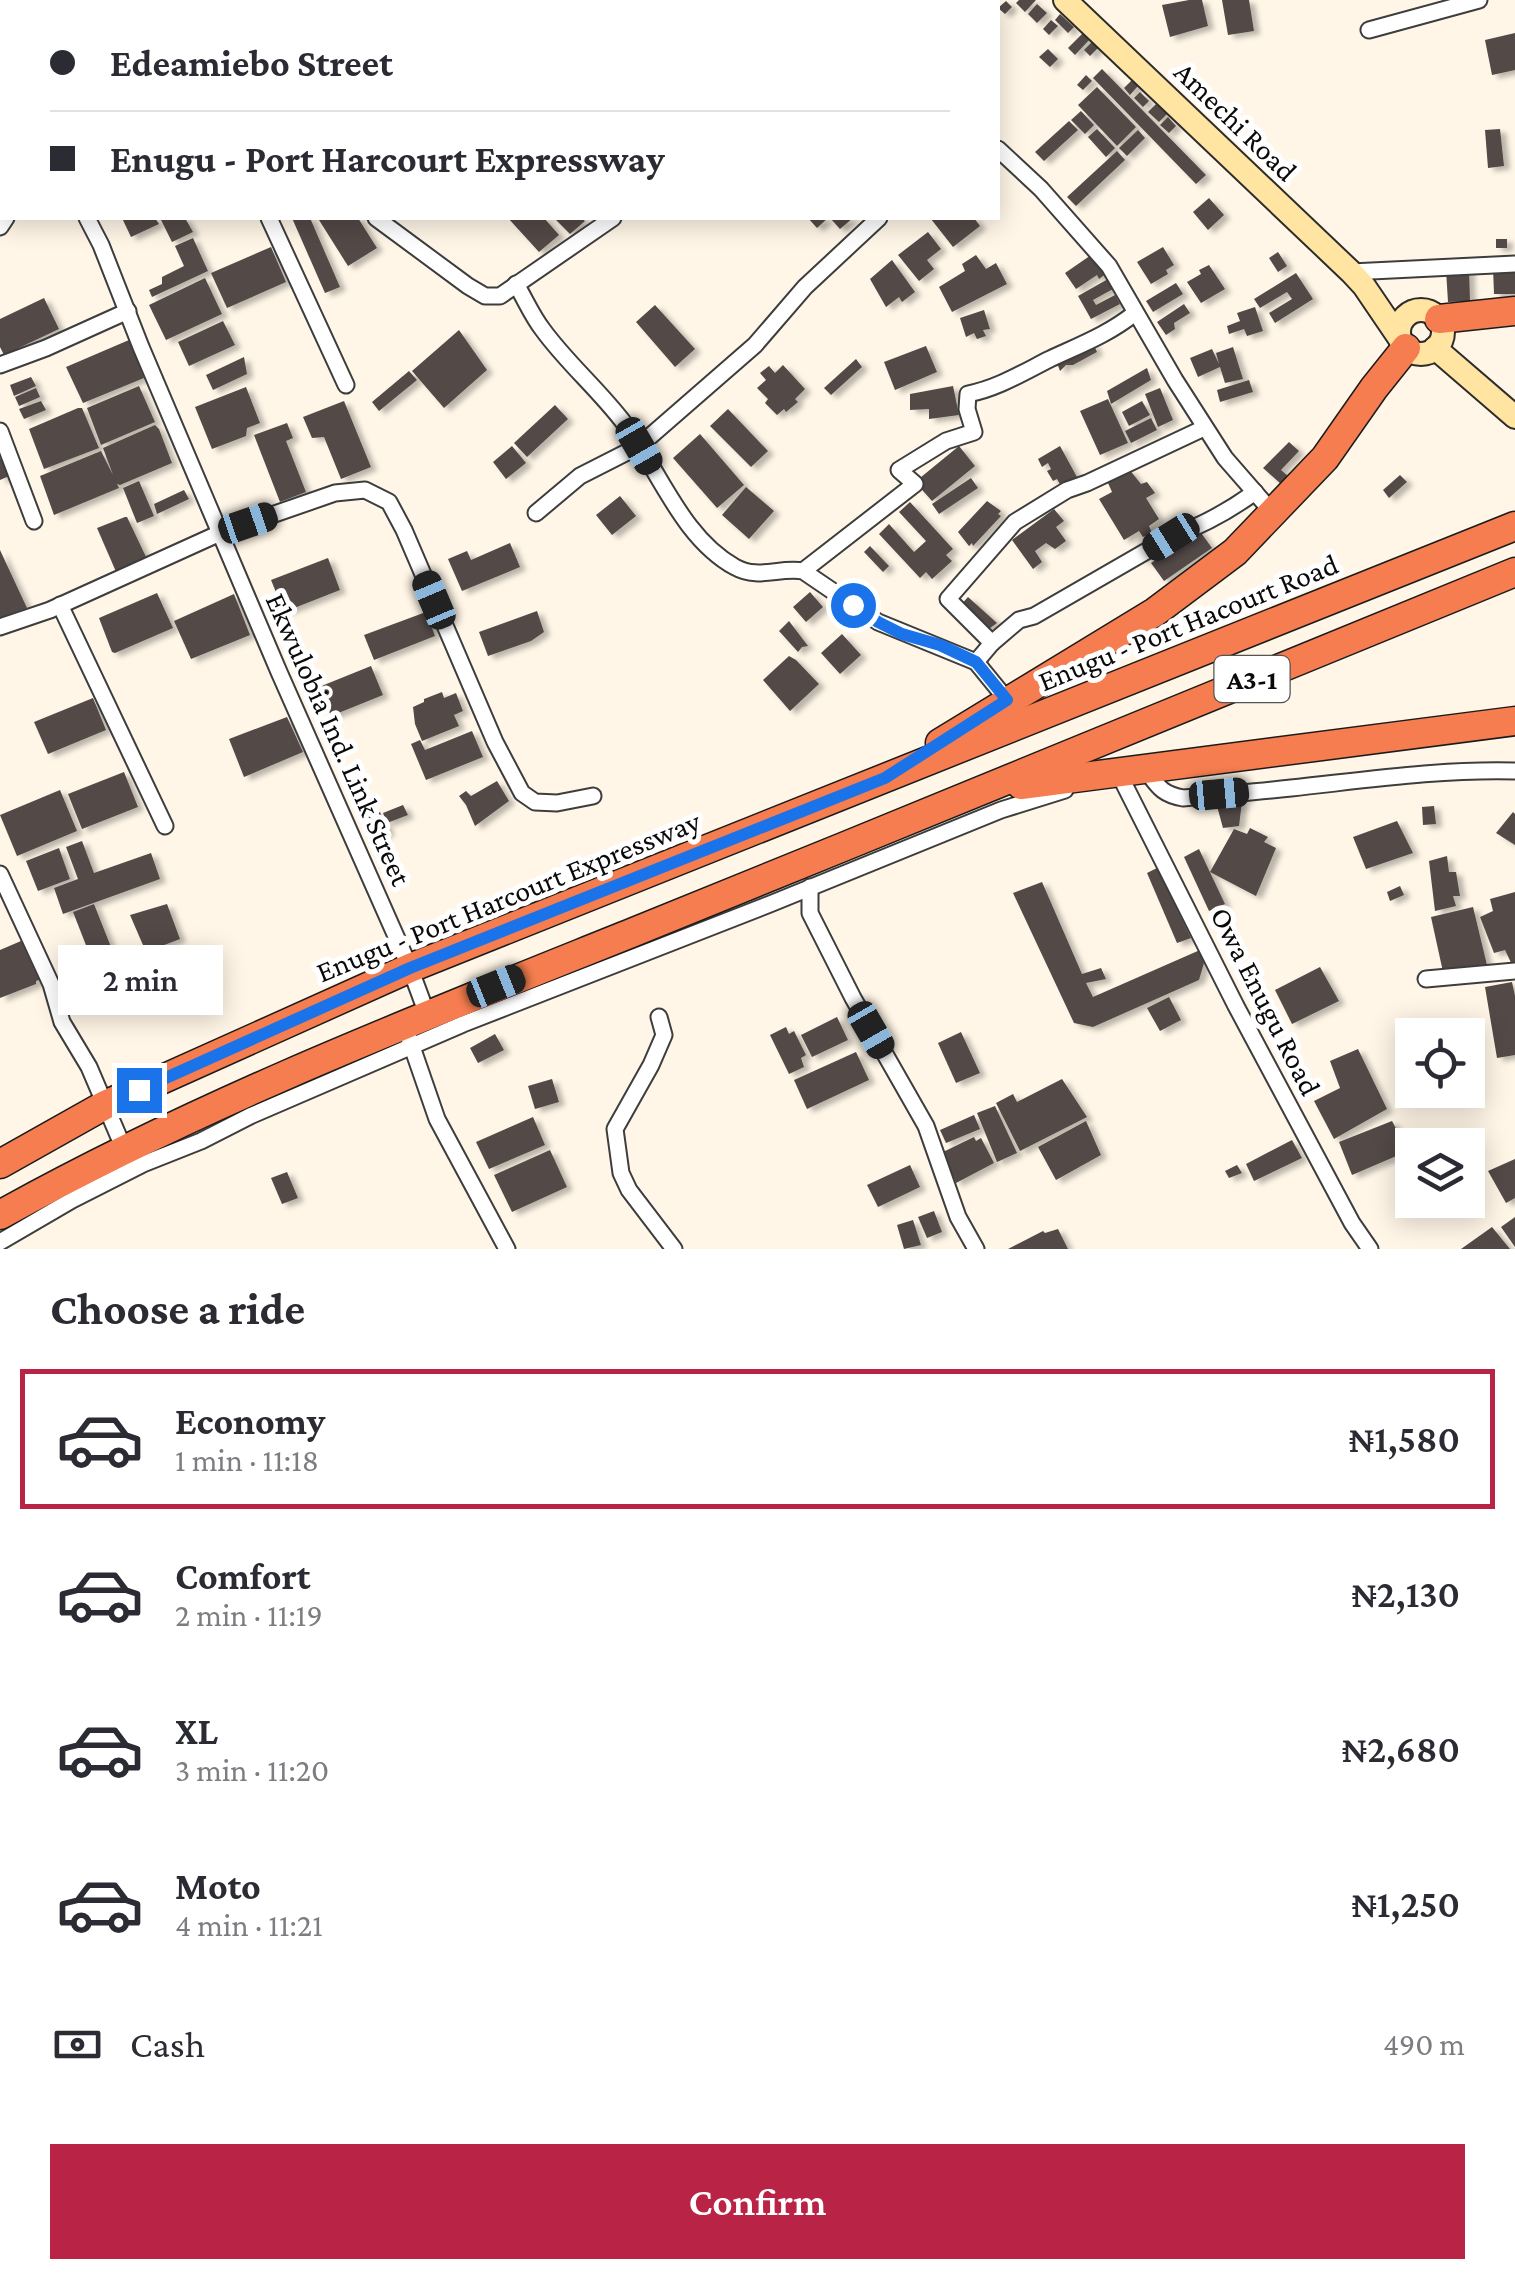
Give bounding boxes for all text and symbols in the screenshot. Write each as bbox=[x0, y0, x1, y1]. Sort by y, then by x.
text: Edeamiebo Street bbox=[110, 42, 393, 84]
street label: Amechi Road bbox=[1168, 55, 1304, 188]
text: Enugu - Port Harcourt Expressway bbox=[110, 138, 665, 180]
car bbox=[611, 413, 667, 479]
car bbox=[215, 499, 281, 547]
car bbox=[1138, 508, 1204, 566]
street label: Enugu - Port Hacourt Road bbox=[1033, 547, 1343, 698]
car bbox=[408, 567, 460, 633]
route start bbox=[831, 583, 876, 628]
street label: Ekwulobia Ind. Link Street bbox=[260, 588, 419, 891]
road number: A3-1 bbox=[1214, 656, 1290, 702]
car bbox=[1188, 776, 1250, 812]
street label: Enugu - Port Harcourt Expressway bbox=[311, 804, 705, 989]
street label: Owa Enugu Road bbox=[1204, 901, 1328, 1101]
callout: 2 min bbox=[56, 945, 222, 1015]
car bbox=[463, 961, 529, 1011]
text: 2 min bbox=[103, 962, 178, 998]
car bbox=[843, 997, 899, 1063]
map controls bbox=[1395, 1018, 1485, 1218]
button: locate bbox=[1395, 1018, 1485, 1108]
route end bbox=[117, 1068, 162, 1113]
button: layers bbox=[1395, 1128, 1485, 1218]
text: Choose a ride bbox=[50, 1284, 305, 1334]
icon: car bbox=[55, 1394, 145, 1484]
text: Economy bbox=[175, 1400, 325, 1442]
text: ₦1,580 bbox=[1349, 1418, 1460, 1460]
text: 1 min · 11:18 bbox=[175, 1442, 319, 1478]
icon: car bbox=[55, 1549, 145, 1639]
text: Comfort bbox=[175, 1555, 311, 1597]
text: ₦2,130 bbox=[1351, 1573, 1460, 1615]
text: 2 min · 11:19 bbox=[175, 1597, 323, 1633]
icon: car bbox=[55, 1704, 145, 1794]
text: XL bbox=[175, 1710, 218, 1752]
text: ₦2,680 bbox=[1342, 1728, 1460, 1770]
text: 3 min · 11:20 bbox=[175, 1752, 329, 1788]
icon: car bbox=[55, 1859, 145, 1949]
text: Moto bbox=[175, 1865, 261, 1907]
text: ₦1,250 bbox=[1351, 1883, 1460, 1925]
text: 4 min · 11:21 bbox=[175, 1907, 323, 1943]
icon: cash bbox=[50, 2017, 105, 2072]
text: Cash bbox=[130, 2023, 205, 2065]
text: 490 m bbox=[1383, 2026, 1465, 2062]
button: Confirm bbox=[50, 2144, 1465, 2259]

